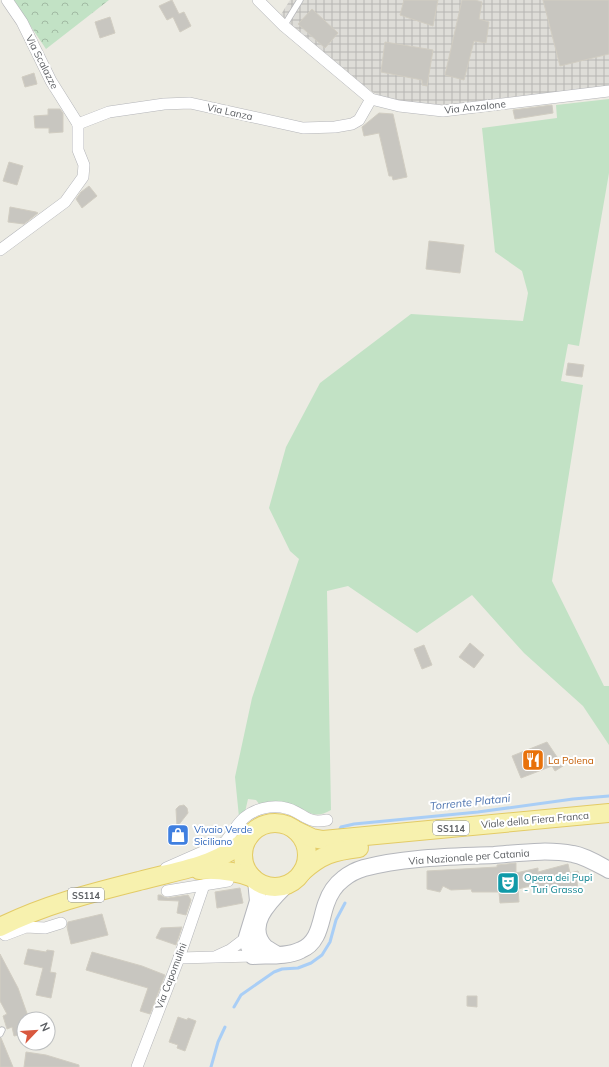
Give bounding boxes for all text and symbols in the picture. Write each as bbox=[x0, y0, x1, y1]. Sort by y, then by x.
street label: Via Scalazze bbox=[23, 33, 61, 91]
street label: Via Anzalone bbox=[444, 97, 506, 117]
street label: Via Lanza bbox=[206, 101, 254, 123]
restaurant icon: La Polena bbox=[520, 747, 546, 773]
place label: La Polena bbox=[548, 754, 594, 767]
water label: Torrente Platani bbox=[429, 791, 511, 813]
street label: Viale della Fiera Franca bbox=[481, 809, 589, 831]
road number: SS114 bbox=[433, 821, 469, 835]
shop icon: Vivaio Verde Siciliano bbox=[165, 822, 191, 848]
place label: Vivaio Verde Siciliano bbox=[194, 823, 252, 848]
street label: Via Nazionale per Catania bbox=[408, 846, 530, 868]
theatre icon: Opera dei Pupi - Turi Grasso bbox=[495, 870, 521, 896]
place label: Opera dei Pupi - Turi Grasso bbox=[524, 871, 592, 896]
road number: SS114 bbox=[68, 888, 104, 902]
street label: Via Capomulini bbox=[152, 941, 190, 1011]
north arrow bbox=[16, 1011, 56, 1051]
text: N bbox=[37, 1020, 53, 1033]

